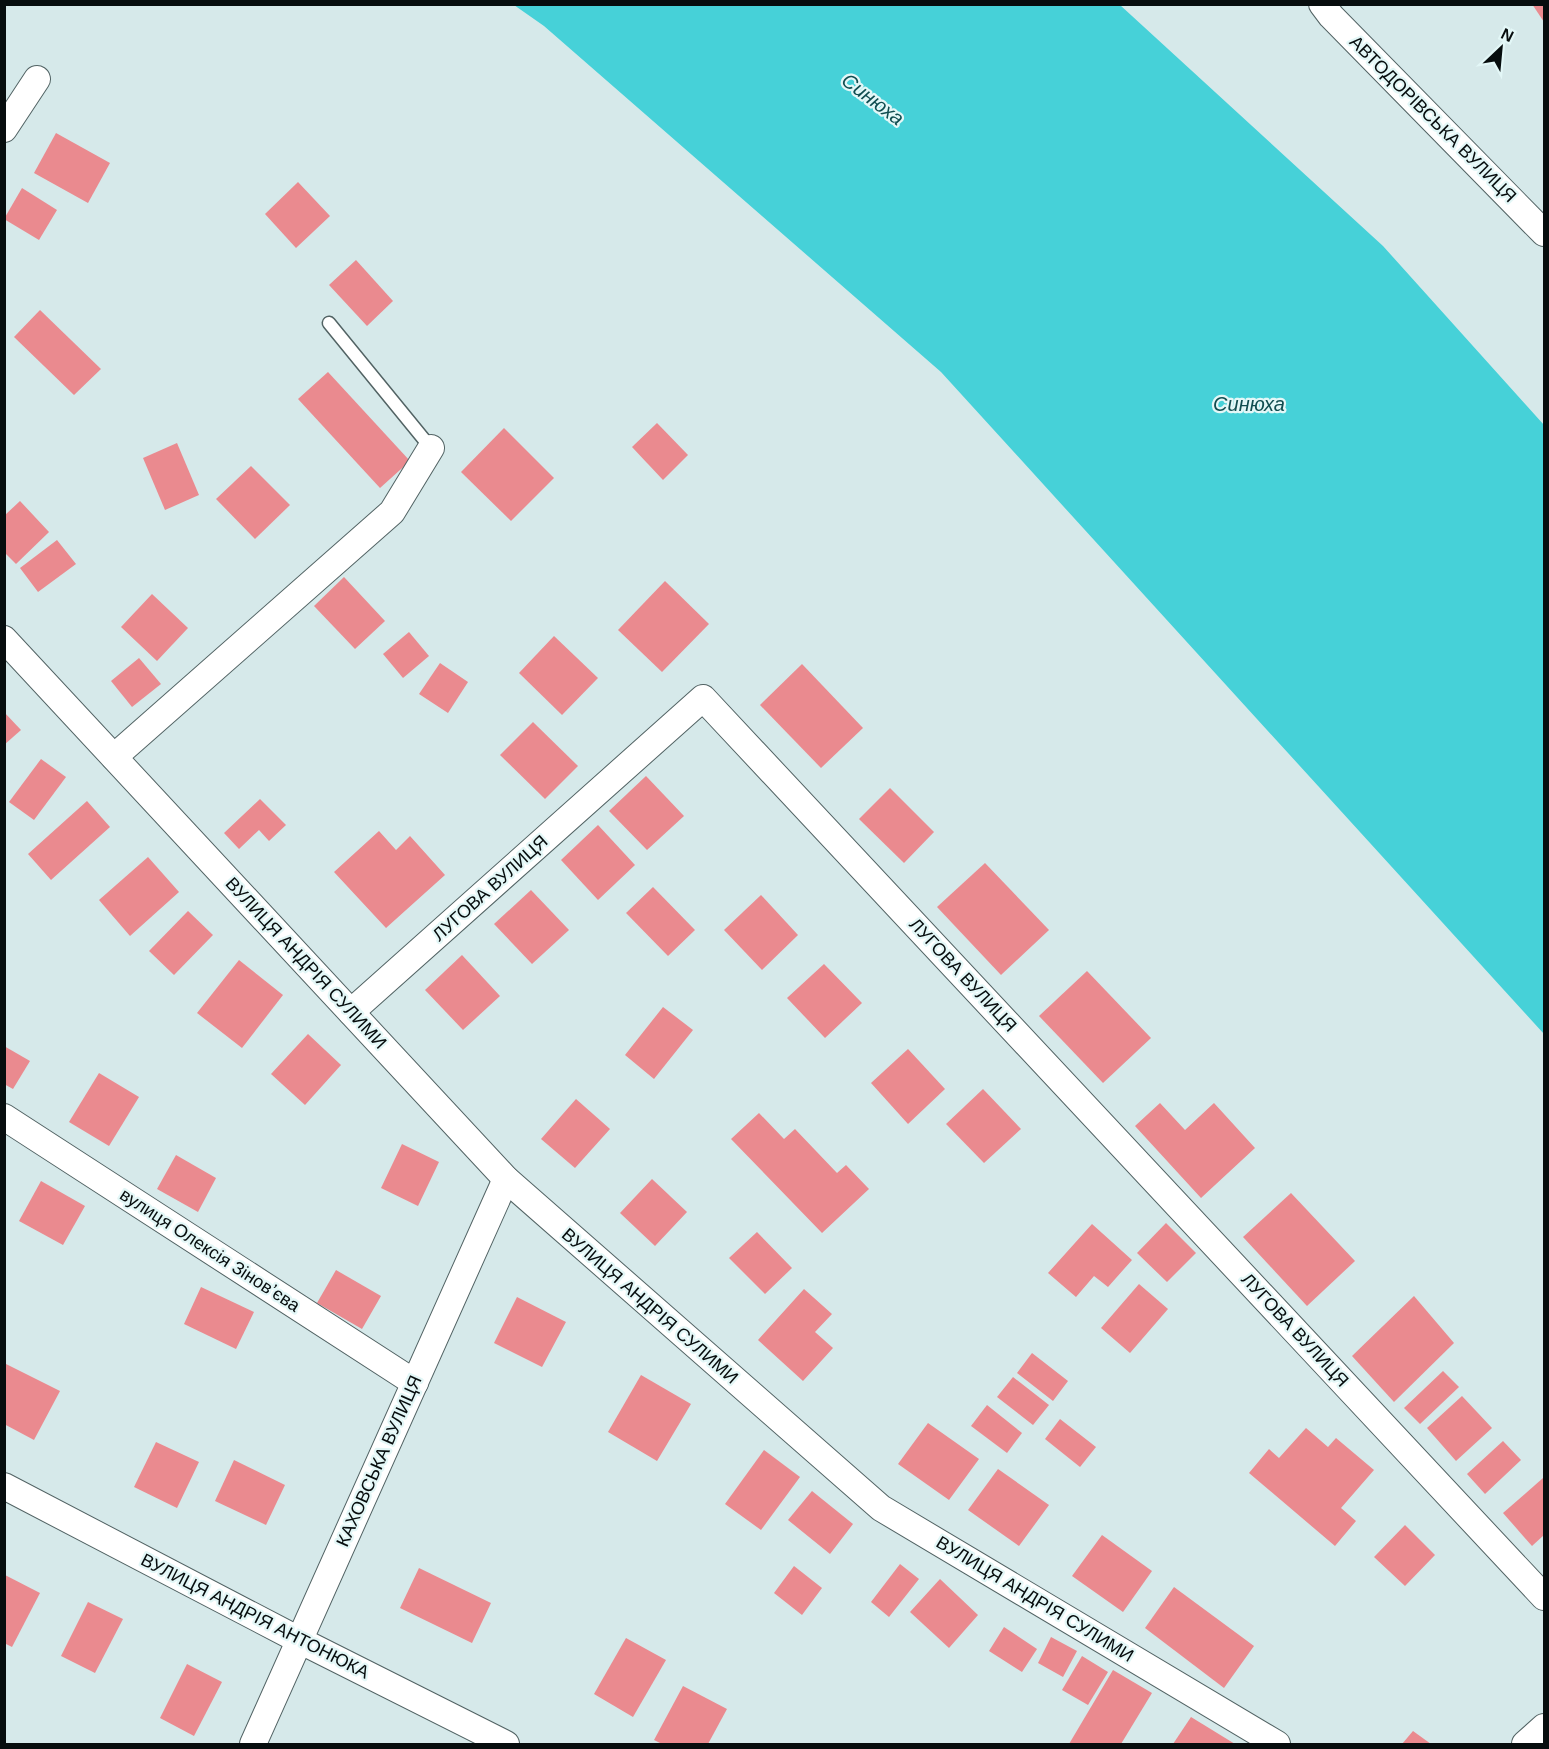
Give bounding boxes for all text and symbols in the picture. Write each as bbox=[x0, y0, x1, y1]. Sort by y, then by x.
north arrow bbox=[1471, 18, 1531, 78]
text: N bbox=[1498, 25, 1516, 45]
street label: АВТОДОРІВСЬКА ВУЛИЦЯ bbox=[1346, 32, 1520, 206]
water label: Синюха bbox=[838, 69, 908, 129]
water label: Синюха bbox=[1213, 393, 1285, 415]
street label: ЛУГОВА ВУЛИЦЯ bbox=[428, 831, 552, 945]
street label: ВУЛИЦЯ АНДРІЯ СУЛИМИ bbox=[221, 873, 391, 1053]
street label: ЛУГОВА ВУЛИЦЯ bbox=[905, 914, 1021, 1036]
street label: вулиця Олексія Зіновʼєва bbox=[116, 1184, 305, 1316]
street label: ВУЛИЦЯ АНДРІЯ СУЛИМИ bbox=[558, 1224, 742, 1388]
street label: ЛУГОВА ВУЛИЦЯ bbox=[1237, 1269, 1353, 1391]
street label: КАХОВСЬКА ВУЛИЦЯ bbox=[332, 1372, 426, 1550]
street label: ВУЛИЦЯ АНДРІЯ СУЛИМИ bbox=[933, 1532, 1137, 1666]
street label: ВУЛИЦЯ АНДРІЯ АНТОНЮКА bbox=[138, 1550, 372, 1682]

